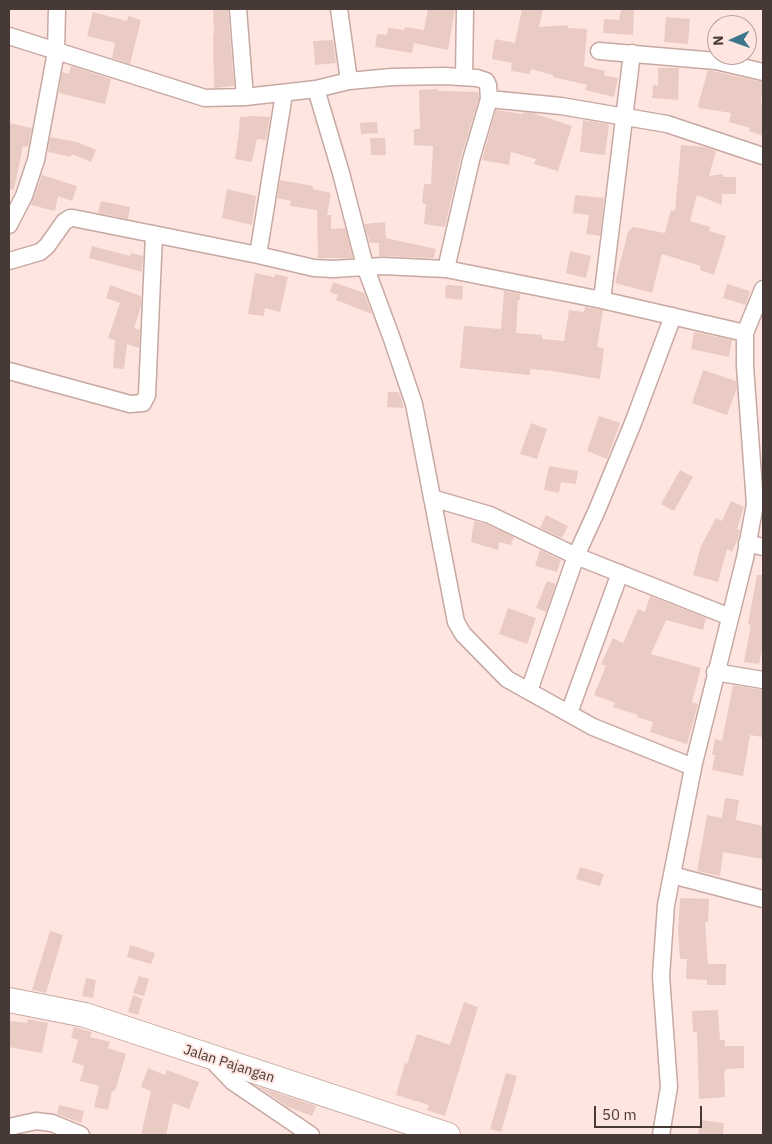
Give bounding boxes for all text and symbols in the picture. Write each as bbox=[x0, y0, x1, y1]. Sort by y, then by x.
north arrow bbox=[707, 15, 757, 65]
text: N bbox=[709, 35, 727, 46]
street label: Jalan Pajangan bbox=[181, 1041, 277, 1087]
scale bar bbox=[597, 1096, 704, 1128]
text: 50 m bbox=[602, 1105, 637, 1124]

